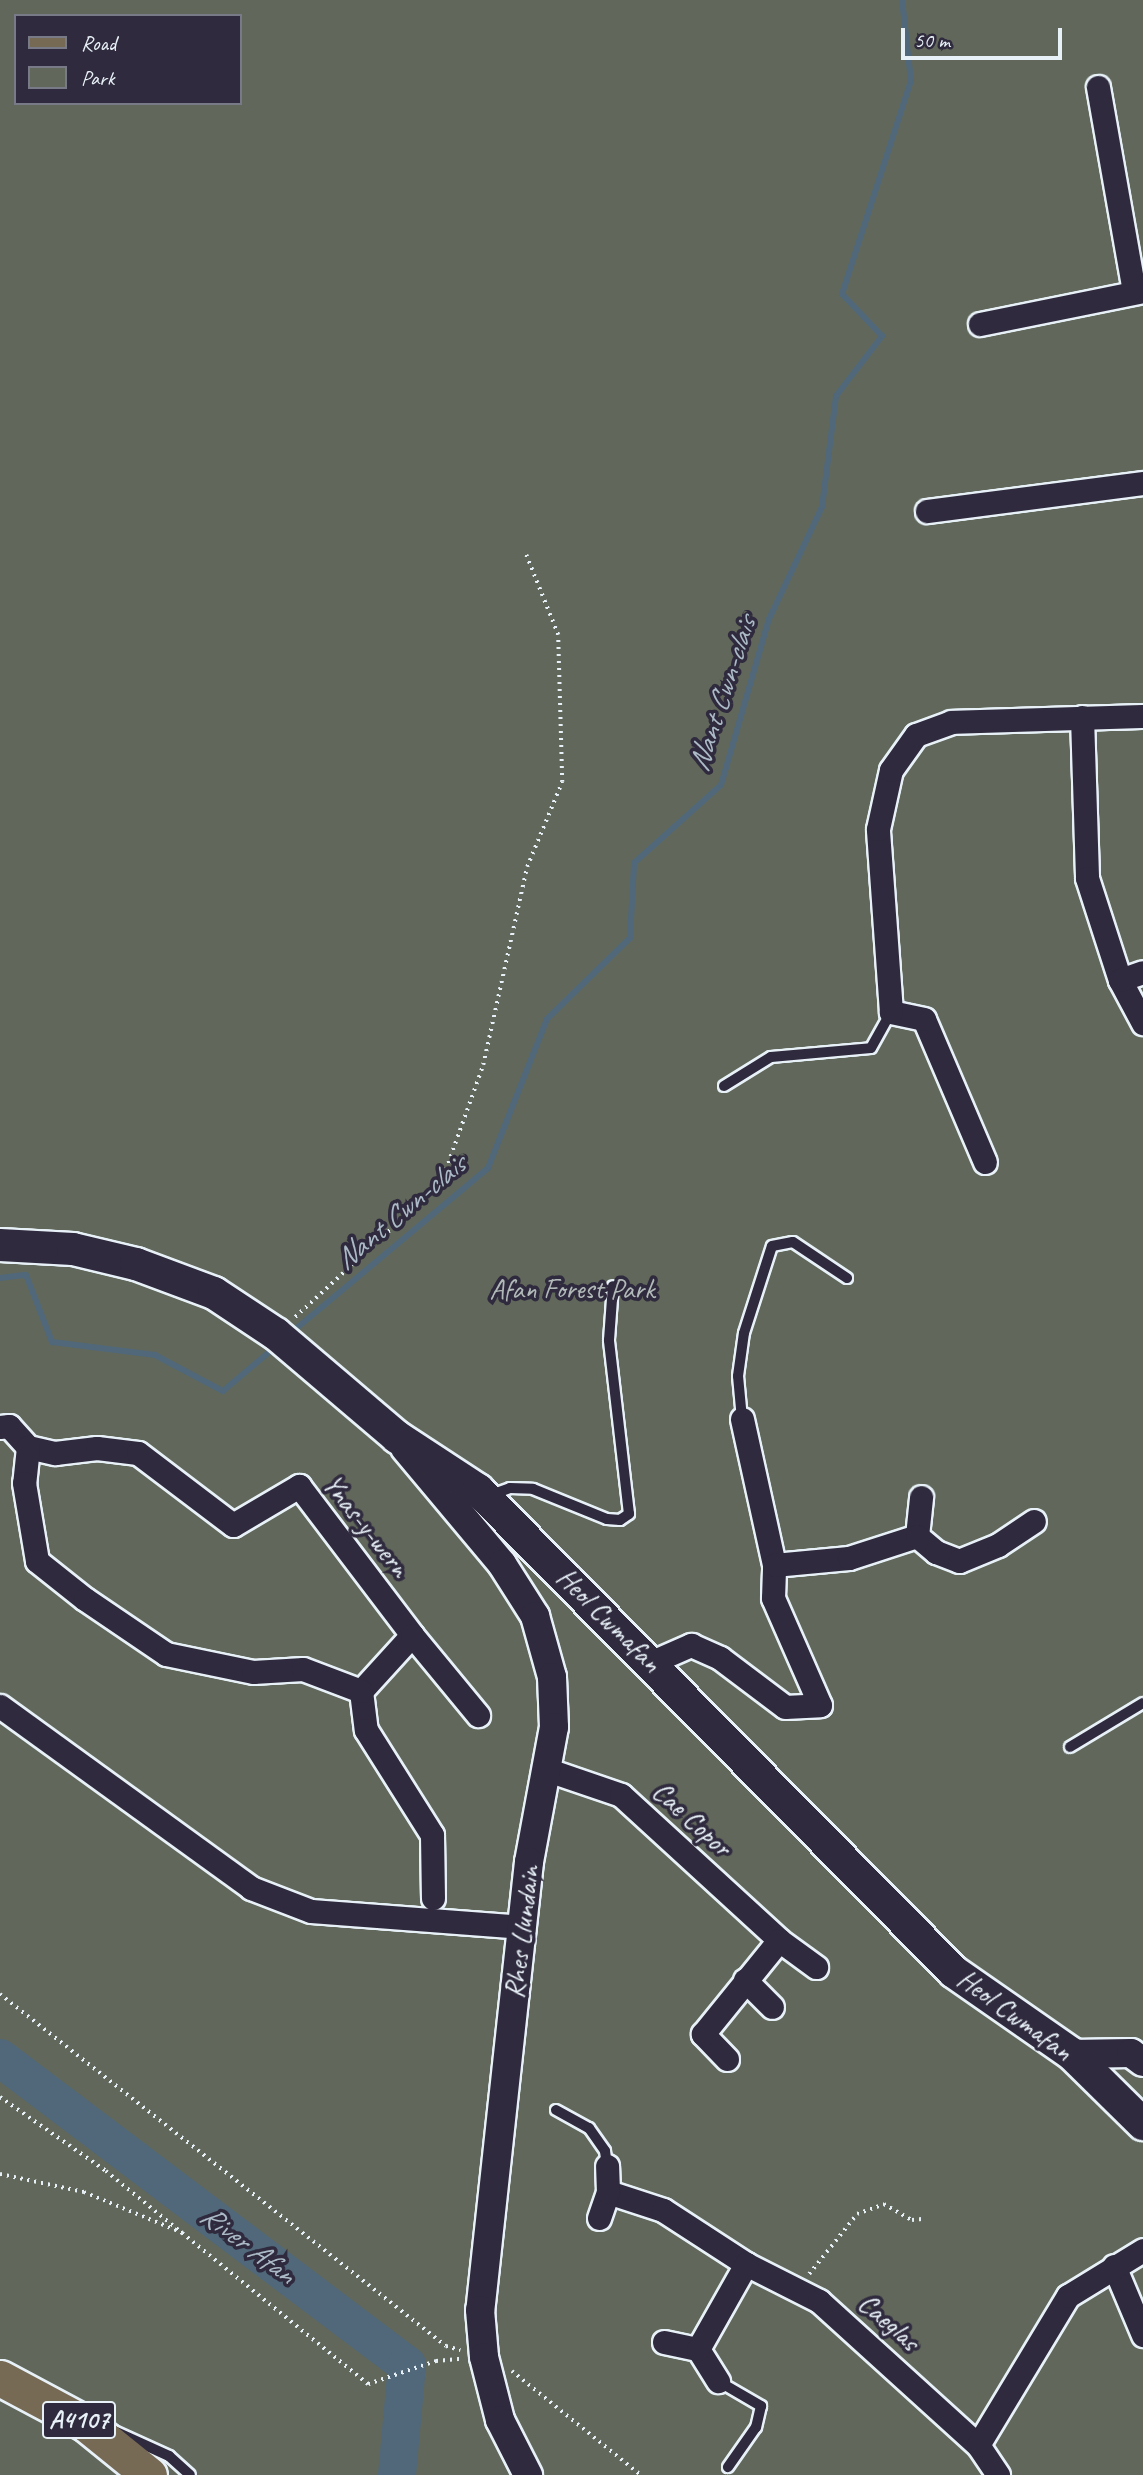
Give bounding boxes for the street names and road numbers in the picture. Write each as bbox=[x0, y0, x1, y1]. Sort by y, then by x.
street label: Ynas-y-wern bbox=[316, 1468, 416, 1584]
street label: Heol Cwmafan bbox=[549, 1560, 669, 1680]
street label: Cae Copor bbox=[646, 1774, 738, 1864]
street label: Rhes Llundain bbox=[497, 1864, 547, 2000]
street label: Heol Cwmafan bbox=[951, 1962, 1079, 2068]
street label: Caeglas bbox=[852, 2286, 926, 2358]
road number: A4107 bbox=[41, 2398, 118, 2442]

